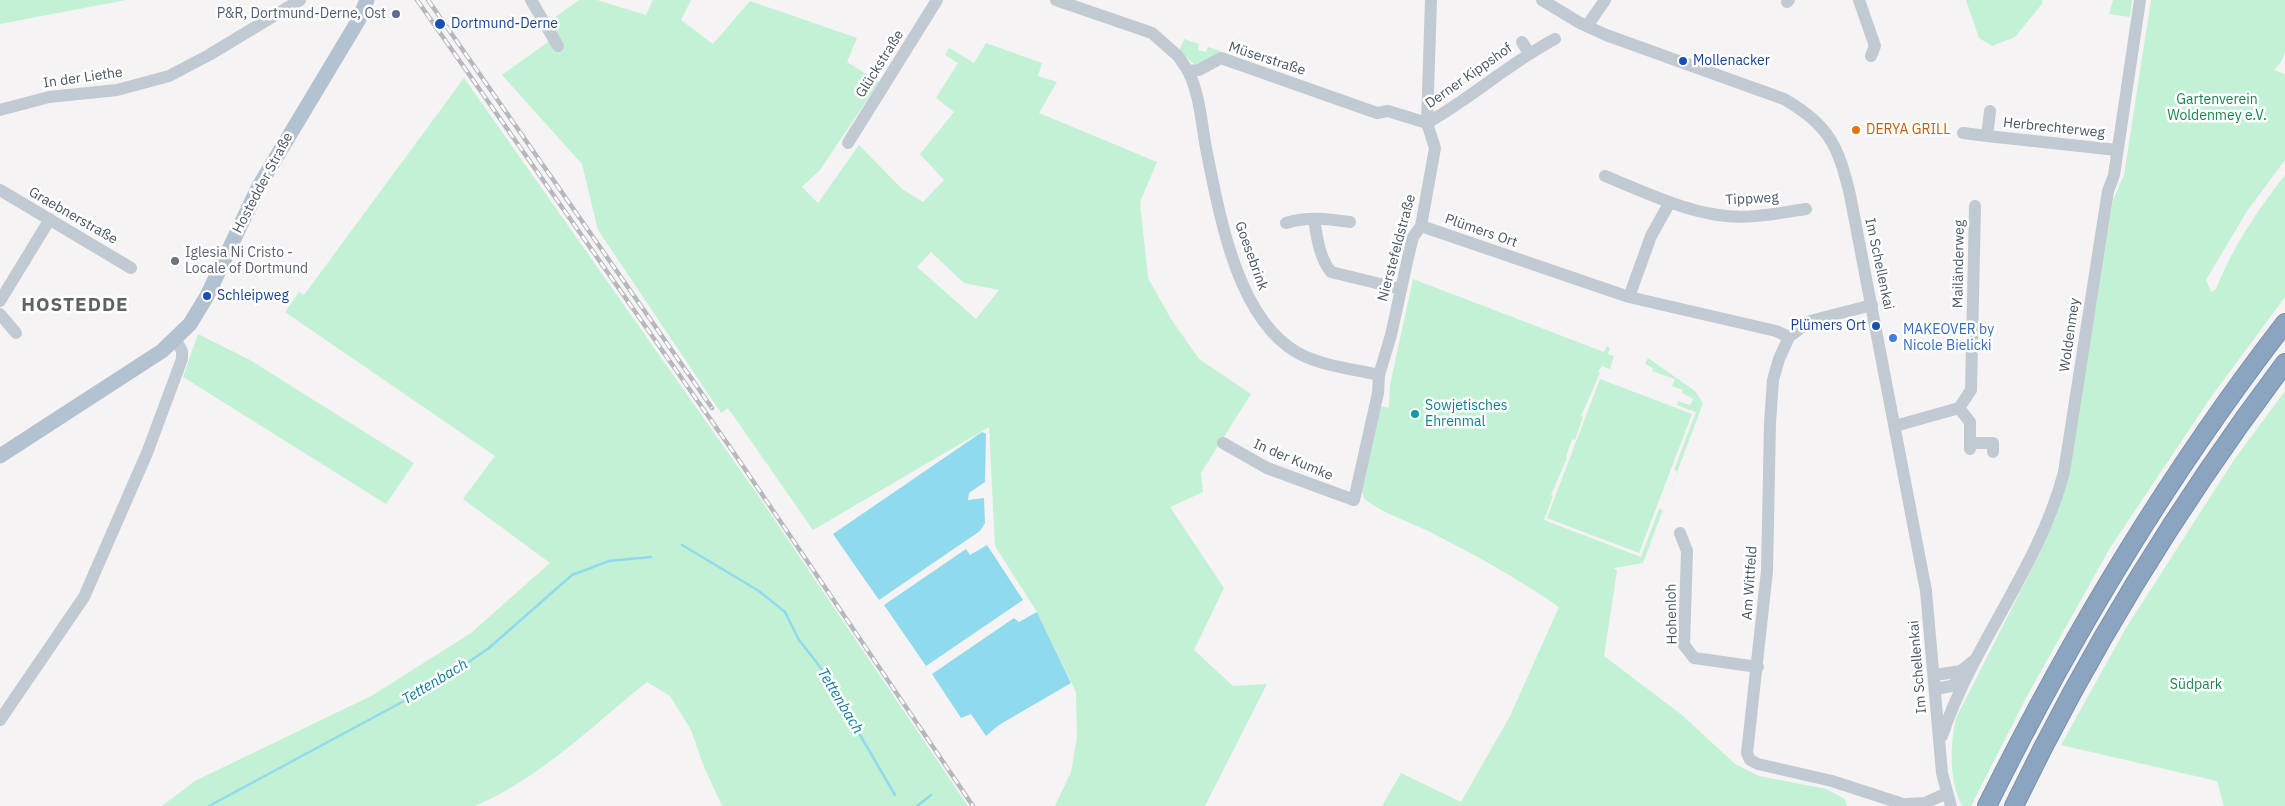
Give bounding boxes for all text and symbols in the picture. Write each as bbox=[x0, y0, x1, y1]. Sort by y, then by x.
place label: P&R, Dortmund-Derne, Ost bbox=[217, 6, 386, 22]
marker: P&R, Dortmund-Derne, Ost bbox=[390, 8, 402, 20]
place label: Dortmund-Derne bbox=[451, 16, 558, 32]
marker: Dortmund-Derne bbox=[433, 17, 447, 31]
street label: Glückstraße bbox=[853, 27, 907, 101]
street label: Müserstraße bbox=[1226, 39, 1308, 79]
street label: Derner Kippshof bbox=[1422, 40, 1516, 112]
place label: Mollenacker bbox=[1693, 53, 1770, 69]
marker: Mollenacker bbox=[1677, 55, 1689, 67]
street label: In der Liethe bbox=[42, 64, 124, 92]
park label: Gartenverein Woldenmey e.V. bbox=[2167, 92, 2267, 124]
street label: Herbrechterweg bbox=[2002, 114, 2106, 142]
place label: DERYA GRILL bbox=[1866, 122, 1950, 138]
marker: DERYA GRILL bbox=[1850, 124, 1862, 136]
street label: Hostedder Straße bbox=[229, 130, 297, 236]
street label: Graebnerstraße bbox=[26, 184, 120, 248]
street label: Tippweg bbox=[1725, 189, 1779, 209]
street label: Nierstefeldstraße bbox=[1375, 192, 1419, 304]
street label: Plümers Ort bbox=[1443, 211, 1519, 251]
street label: Im Schellenkai bbox=[1861, 217, 1897, 311]
street label: Goesebrink bbox=[1231, 219, 1271, 293]
street label: Mailänderweg bbox=[1950, 220, 1968, 308]
place label: Iglesia Ni Cristo - Locale of Dortmund bbox=[185, 245, 308, 278]
marker: Iglesia Ni Cristo - Locale of Dortmund bbox=[169, 255, 181, 267]
place label: Schleipweg bbox=[217, 288, 289, 304]
marker: Schleipweg bbox=[201, 290, 213, 302]
district label: HOSTEDDE bbox=[20, 295, 130, 317]
street label: Woldenmey bbox=[2056, 297, 2084, 373]
place label: Plümers Ort bbox=[1791, 318, 1866, 334]
marker: Plümers Ort bbox=[1870, 320, 1882, 332]
place label: MAKEOVER by Nicole Bielicki bbox=[1903, 322, 1994, 354]
marker: MAKEOVER by Nicole Bielicki bbox=[1887, 332, 1899, 344]
place label: Sowjetisches Ehrenmal bbox=[1425, 398, 1508, 431]
marker: Sowjetisches Ehrenmal bbox=[1409, 408, 1421, 420]
street label: In der Kumke bbox=[1251, 436, 1335, 484]
street label: Am Wittfeld bbox=[1739, 545, 1761, 621]
street label: Hohenloh bbox=[1663, 583, 1681, 645]
street label: Im Schellenkai bbox=[1906, 620, 1930, 714]
water label: Tettenbach bbox=[399, 655, 471, 709]
water label: Tettenbach bbox=[813, 665, 867, 737]
park label: Südpark bbox=[2170, 677, 2222, 693]

